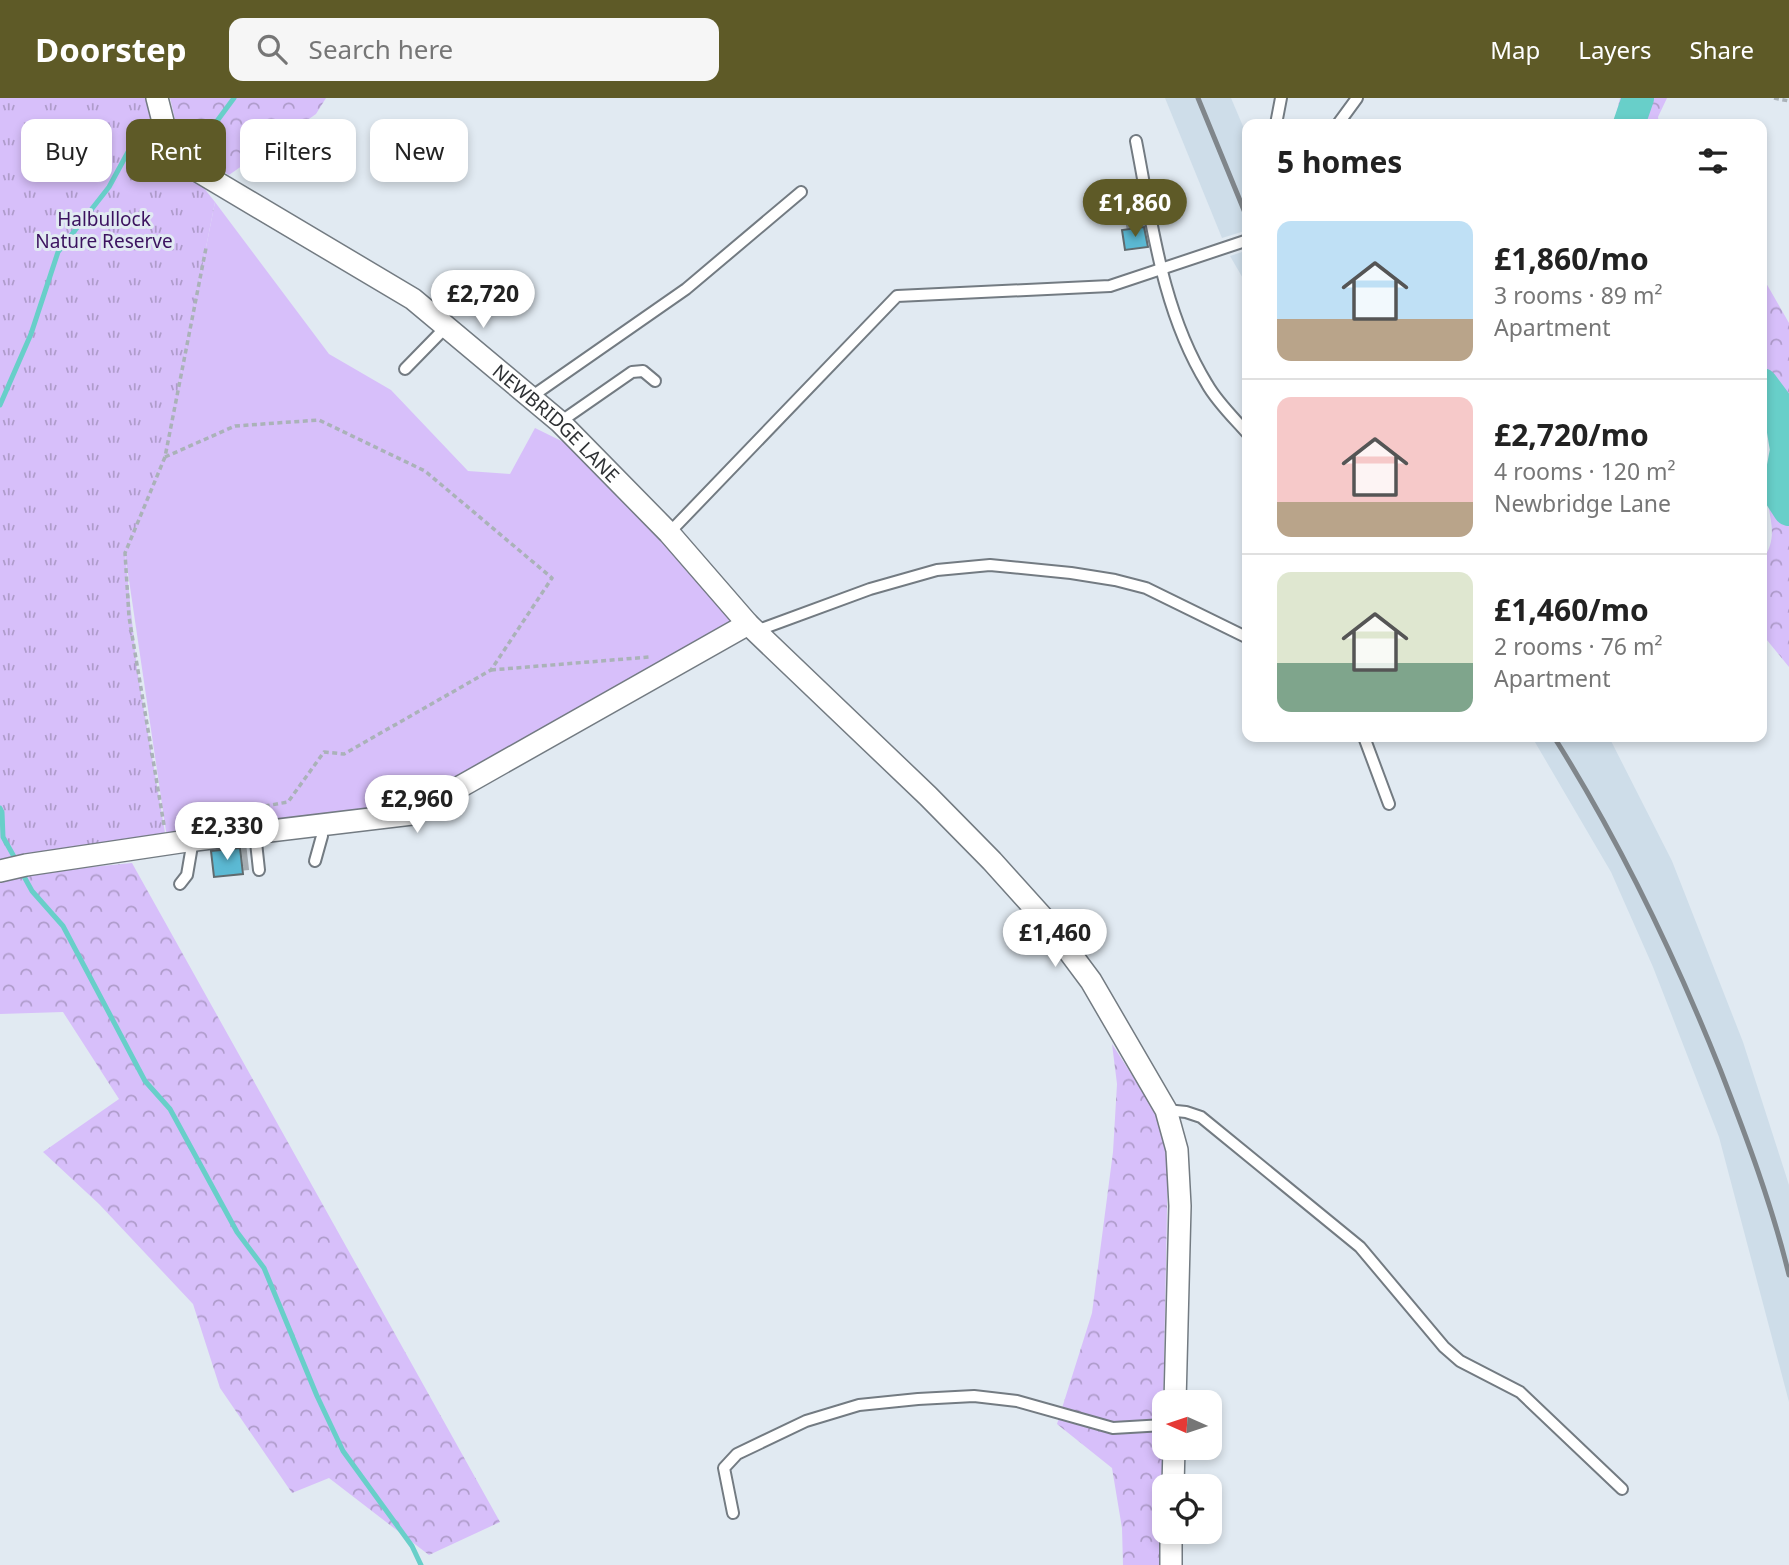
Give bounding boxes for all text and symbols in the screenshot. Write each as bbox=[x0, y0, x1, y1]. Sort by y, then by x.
search box bbox=[229, 18, 719, 81]
text: Doorstep bbox=[35, 27, 187, 72]
icon: search bbox=[253, 30, 291, 68]
text: Search here bbox=[309, 31, 453, 67]
text: Map bbox=[1490, 33, 1540, 66]
text: Layers bbox=[1578, 33, 1652, 66]
text: Share bbox=[1690, 33, 1754, 66]
chip: Buy bbox=[21, 119, 112, 182]
chip: Rent bbox=[126, 119, 226, 182]
chip: Filters bbox=[240, 119, 356, 182]
chip: New bbox=[370, 119, 468, 182]
text: 5 homes bbox=[1277, 141, 1402, 182]
icon: filters bbox=[1694, 142, 1732, 180]
pin: £1,860 bbox=[1078, 180, 1192, 239]
text: £1,860 bbox=[1099, 186, 1171, 218]
park label: Halbullock Nature Reserve bbox=[35, 206, 173, 254]
text: £1,860/mo bbox=[1494, 238, 1649, 279]
icon: home bbox=[1333, 249, 1417, 333]
pin: £2,720 bbox=[426, 271, 540, 330]
text: £2,720 bbox=[447, 277, 519, 309]
text: 3 rooms · 89 m² bbox=[1494, 279, 1663, 311]
text: Apartment bbox=[1494, 311, 1611, 343]
street label: NEWBRIDGE LANE bbox=[487, 358, 625, 488]
text: £2,720/mo bbox=[1494, 414, 1649, 455]
icon: home bbox=[1333, 425, 1417, 509]
text: 4 rooms · 120 m² bbox=[1494, 455, 1676, 487]
text: Newbridge Lane bbox=[1494, 487, 1671, 519]
text: £1,460/mo bbox=[1494, 589, 1649, 630]
icon: home bbox=[1333, 600, 1417, 684]
text: 2 rooms · 76 m² bbox=[1494, 630, 1663, 662]
text: Apartment bbox=[1494, 662, 1611, 694]
pin: £2,960 bbox=[360, 776, 474, 835]
text: £2,960 bbox=[381, 782, 453, 814]
pin: £2,330 bbox=[170, 802, 284, 862]
text: £2,330 bbox=[191, 809, 263, 841]
pin: £1,460 bbox=[998, 910, 1112, 969]
text: £1,460 bbox=[1019, 916, 1091, 948]
north arrow bbox=[1152, 1390, 1222, 1460]
map controls bbox=[1152, 1390, 1222, 1544]
button: locate bbox=[1152, 1474, 1222, 1544]

